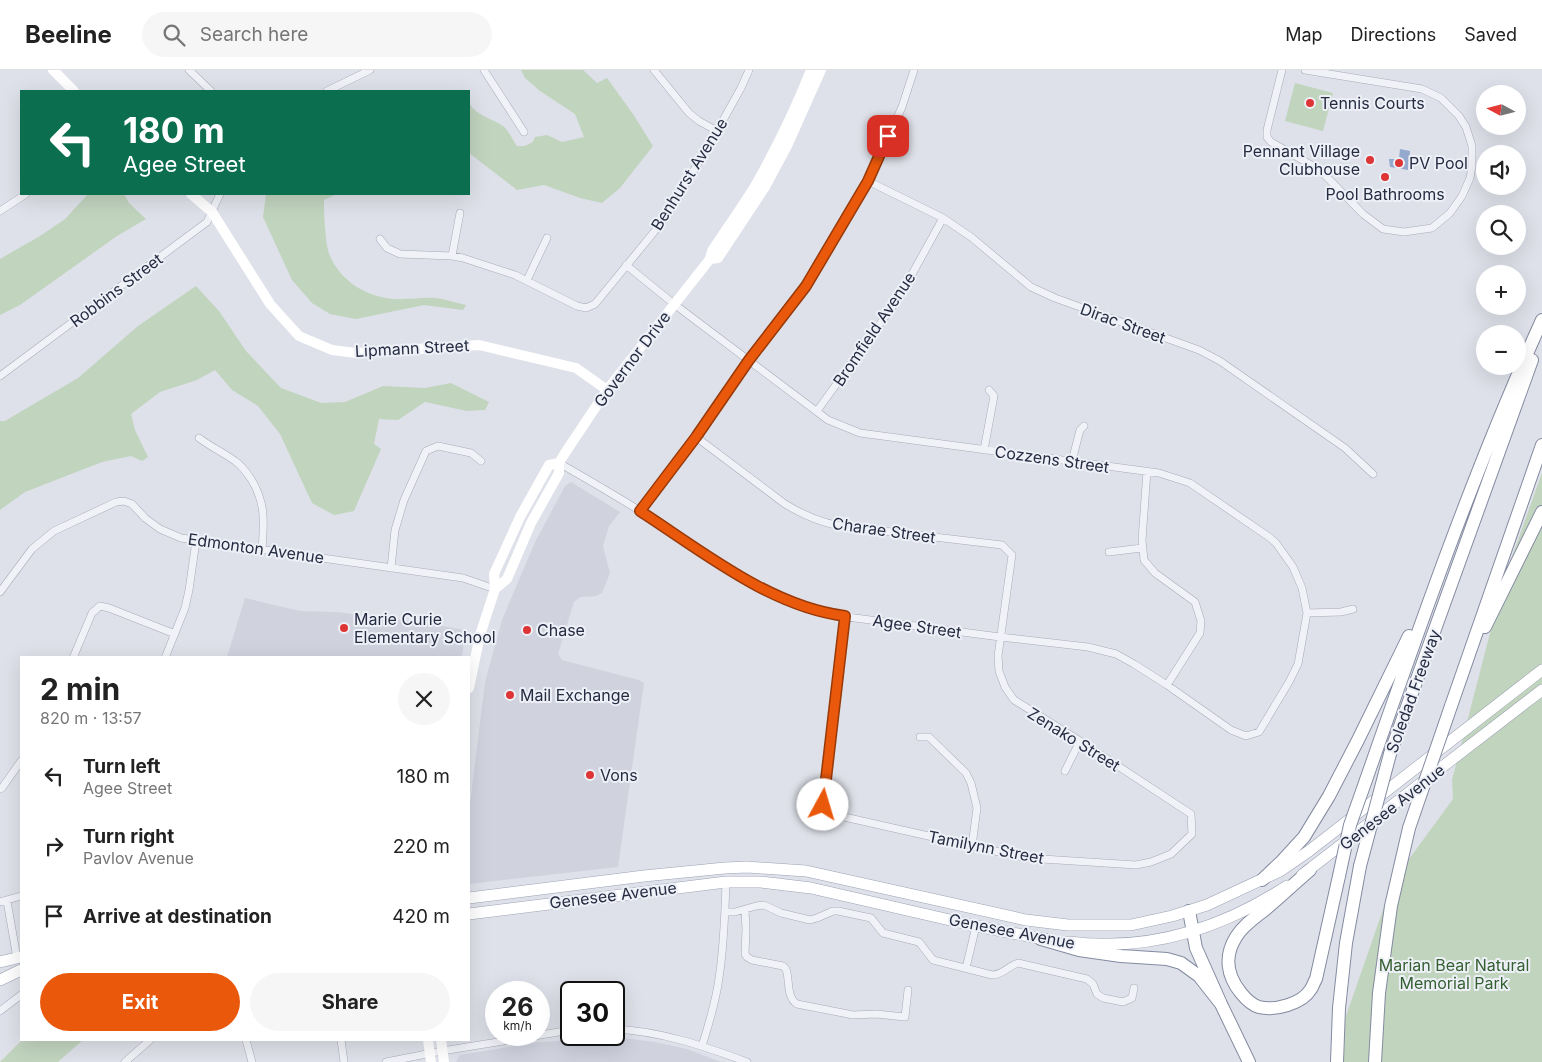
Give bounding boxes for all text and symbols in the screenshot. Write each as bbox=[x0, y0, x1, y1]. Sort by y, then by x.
search box bbox=[142, 12, 492, 57]
text: Beeline bbox=[25, 20, 112, 49]
icon: search bbox=[160, 21, 188, 49]
text: Search here bbox=[200, 23, 308, 46]
text: Map bbox=[1285, 24, 1323, 45]
text: Directions bbox=[1351, 24, 1436, 45]
text: Saved bbox=[1464, 24, 1517, 45]
north arrow bbox=[1476, 85, 1526, 135]
map controls bbox=[1476, 85, 1526, 375]
place label: Tennis Courts bbox=[1320, 93, 1425, 113]
marker: Tennis Courts bbox=[1304, 97, 1316, 109]
text: 180 m bbox=[123, 109, 225, 151]
icon: left bbox=[40, 110, 105, 175]
street label: Benhurst Avenue bbox=[646, 114, 732, 234]
pin bbox=[867, 115, 909, 157]
icon: arrive bbox=[874, 122, 902, 150]
place label: Pennant Village Clubhouse bbox=[1243, 141, 1360, 179]
button: sound bbox=[1476, 145, 1526, 195]
text: Agee Street bbox=[123, 151, 246, 177]
place label: PV Pool bbox=[1409, 153, 1468, 173]
marker: Pennant Village Clubhouse bbox=[1364, 154, 1376, 166]
marker: PV Pool bbox=[1393, 157, 1405, 169]
marker: Pool Bathrooms bbox=[1379, 171, 1391, 183]
place label: Pool Bathrooms bbox=[1325, 184, 1445, 204]
button: search bbox=[1476, 205, 1526, 255]
street label: Robbins Street bbox=[66, 249, 166, 331]
button: + bbox=[1476, 265, 1526, 315]
street label: Bromfield Avenue bbox=[828, 268, 920, 390]
street label: Dirac Street bbox=[1078, 298, 1168, 348]
street label: Governor Drive bbox=[589, 307, 675, 411]
button: − bbox=[1476, 325, 1526, 375]
street label: Lipmann Street bbox=[354, 335, 470, 361]
street label: Cozzens Street bbox=[993, 441, 1111, 477]
street label: Charae Street bbox=[831, 513, 937, 547]
street label: Edmonton Avenue bbox=[187, 529, 325, 567]
place label: Marie Curie Elementary School bbox=[354, 609, 496, 647]
street label: Agee Street bbox=[871, 610, 963, 642]
place label: Chase bbox=[537, 620, 585, 640]
marker: Marie Curie Elementary School bbox=[338, 622, 350, 634]
marker: Chase bbox=[521, 624, 533, 636]
street label: Soledad Freeway bbox=[1381, 626, 1445, 756]
text: 2 min bbox=[40, 671, 120, 707]
button: close bbox=[398, 673, 450, 725]
place label: Mail Exchange bbox=[520, 685, 630, 705]
marker: Mail Exchange bbox=[504, 689, 516, 701]
street label: Zenako Street bbox=[1024, 703, 1124, 775]
text: 820 m · 13:57 bbox=[40, 708, 142, 728]
text: Turn left bbox=[83, 755, 161, 778]
street label: Genesee Avenue bbox=[1335, 760, 1449, 854]
icon: left bbox=[40, 762, 68, 790]
text: 180 m bbox=[397, 765, 450, 788]
place label: Vons bbox=[600, 765, 638, 785]
marker: Vons bbox=[584, 769, 596, 781]
text: Agee Street bbox=[83, 778, 172, 798]
position arrow bbox=[796, 778, 848, 830]
text: Turn right bbox=[83, 825, 174, 848]
street label: Tamilynn Street bbox=[926, 826, 1046, 868]
icon: right bbox=[40, 832, 68, 860]
text: 220 m bbox=[393, 835, 450, 858]
text: Pavlov Avenue bbox=[83, 848, 194, 868]
street label: Genesee Avenue bbox=[548, 877, 678, 913]
icon: arrive bbox=[40, 902, 68, 930]
text: Arrive at destination bbox=[83, 905, 272, 928]
text: 420 m bbox=[392, 905, 450, 928]
street label: Genesee Avenue bbox=[947, 909, 1077, 953]
park label: Marian Bear Natural Memorial Park bbox=[1379, 955, 1529, 993]
button: Exit bbox=[40, 973, 240, 1031]
button: Share bbox=[250, 973, 450, 1031]
speed limit sign: 30 bbox=[560, 981, 625, 1046]
text: 26 bbox=[502, 992, 533, 1022]
text: km/h bbox=[503, 1018, 532, 1033]

